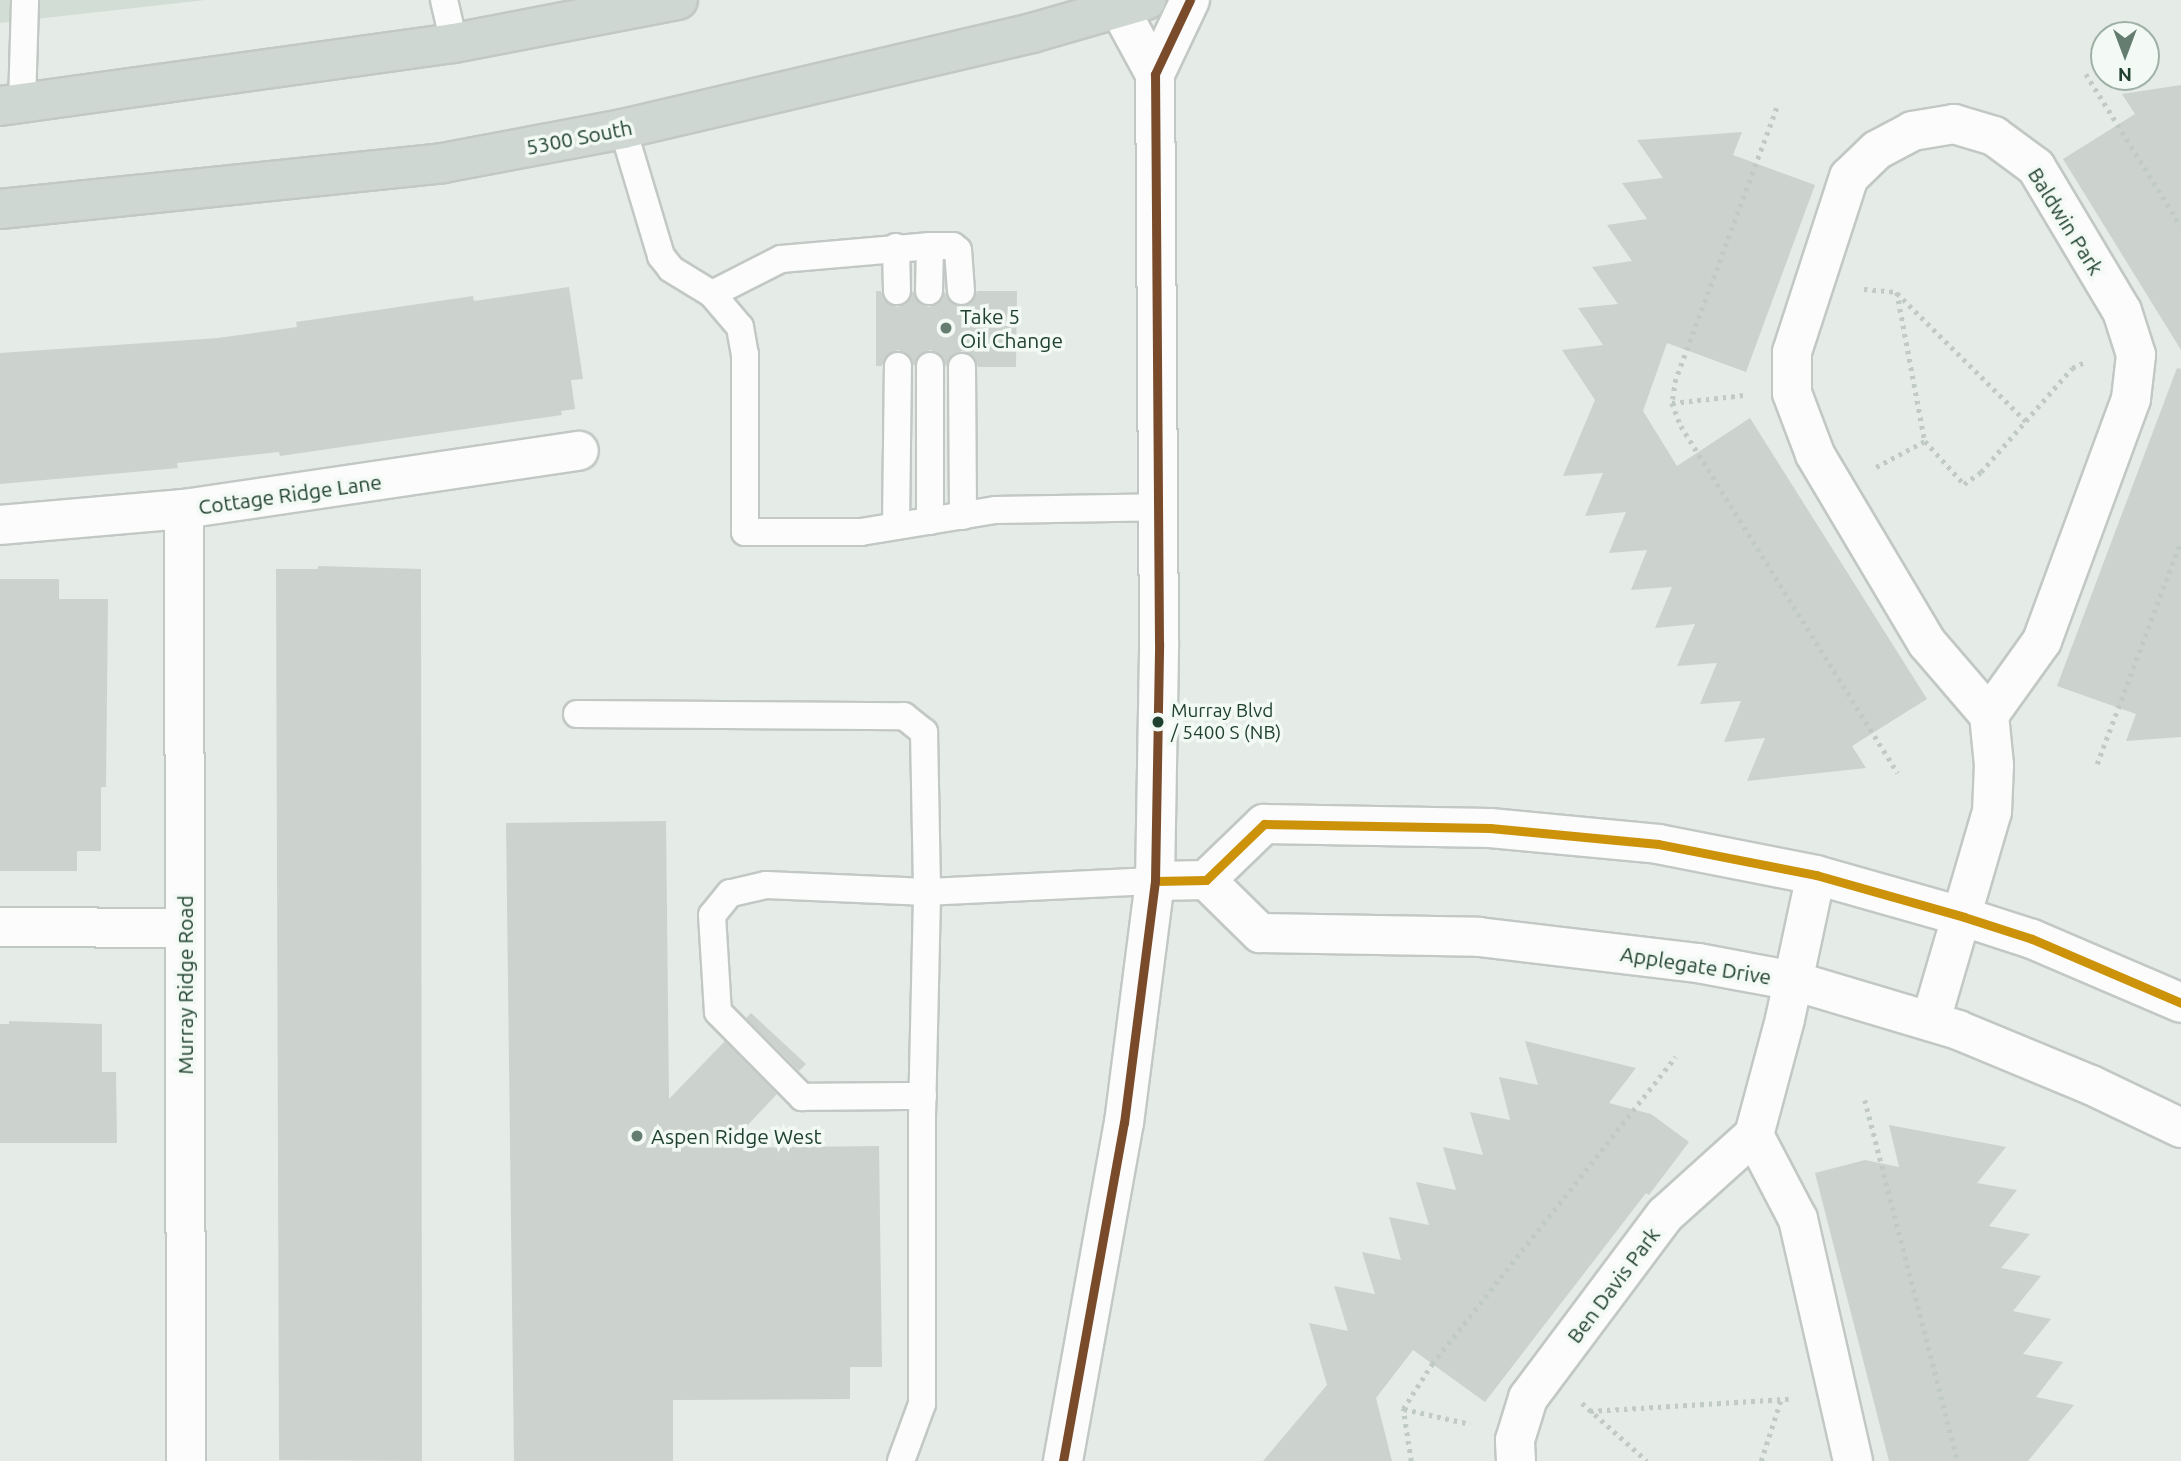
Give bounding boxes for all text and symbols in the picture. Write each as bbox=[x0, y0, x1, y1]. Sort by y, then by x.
north arrow bbox=[2090, 21, 2160, 91]
text: N bbox=[2118, 64, 2132, 86]
street label: 5300 South bbox=[524, 114, 634, 160]
street label: Baldwin Park bbox=[2023, 163, 2109, 279]
place label: Take 5 Oil Change bbox=[960, 303, 1063, 353]
marker: Take 5 Oil Change bbox=[938, 320, 954, 336]
street label: Cottage Ridge Lane bbox=[197, 469, 383, 519]
place label: Murray Blvd / 5400 S (NB) bbox=[1171, 700, 1281, 744]
marker: Murray Blvd / 5400 S (NB) bbox=[1151, 715, 1165, 729]
street label: Murray Ridge Road bbox=[172, 895, 198, 1075]
street label: Applegate Drive bbox=[1619, 941, 1773, 989]
place label: Aspen Ridge West bbox=[651, 1123, 822, 1149]
marker: Aspen Ridge West bbox=[629, 1128, 645, 1144]
street label: Ben Davis Park bbox=[1561, 1222, 1665, 1348]

